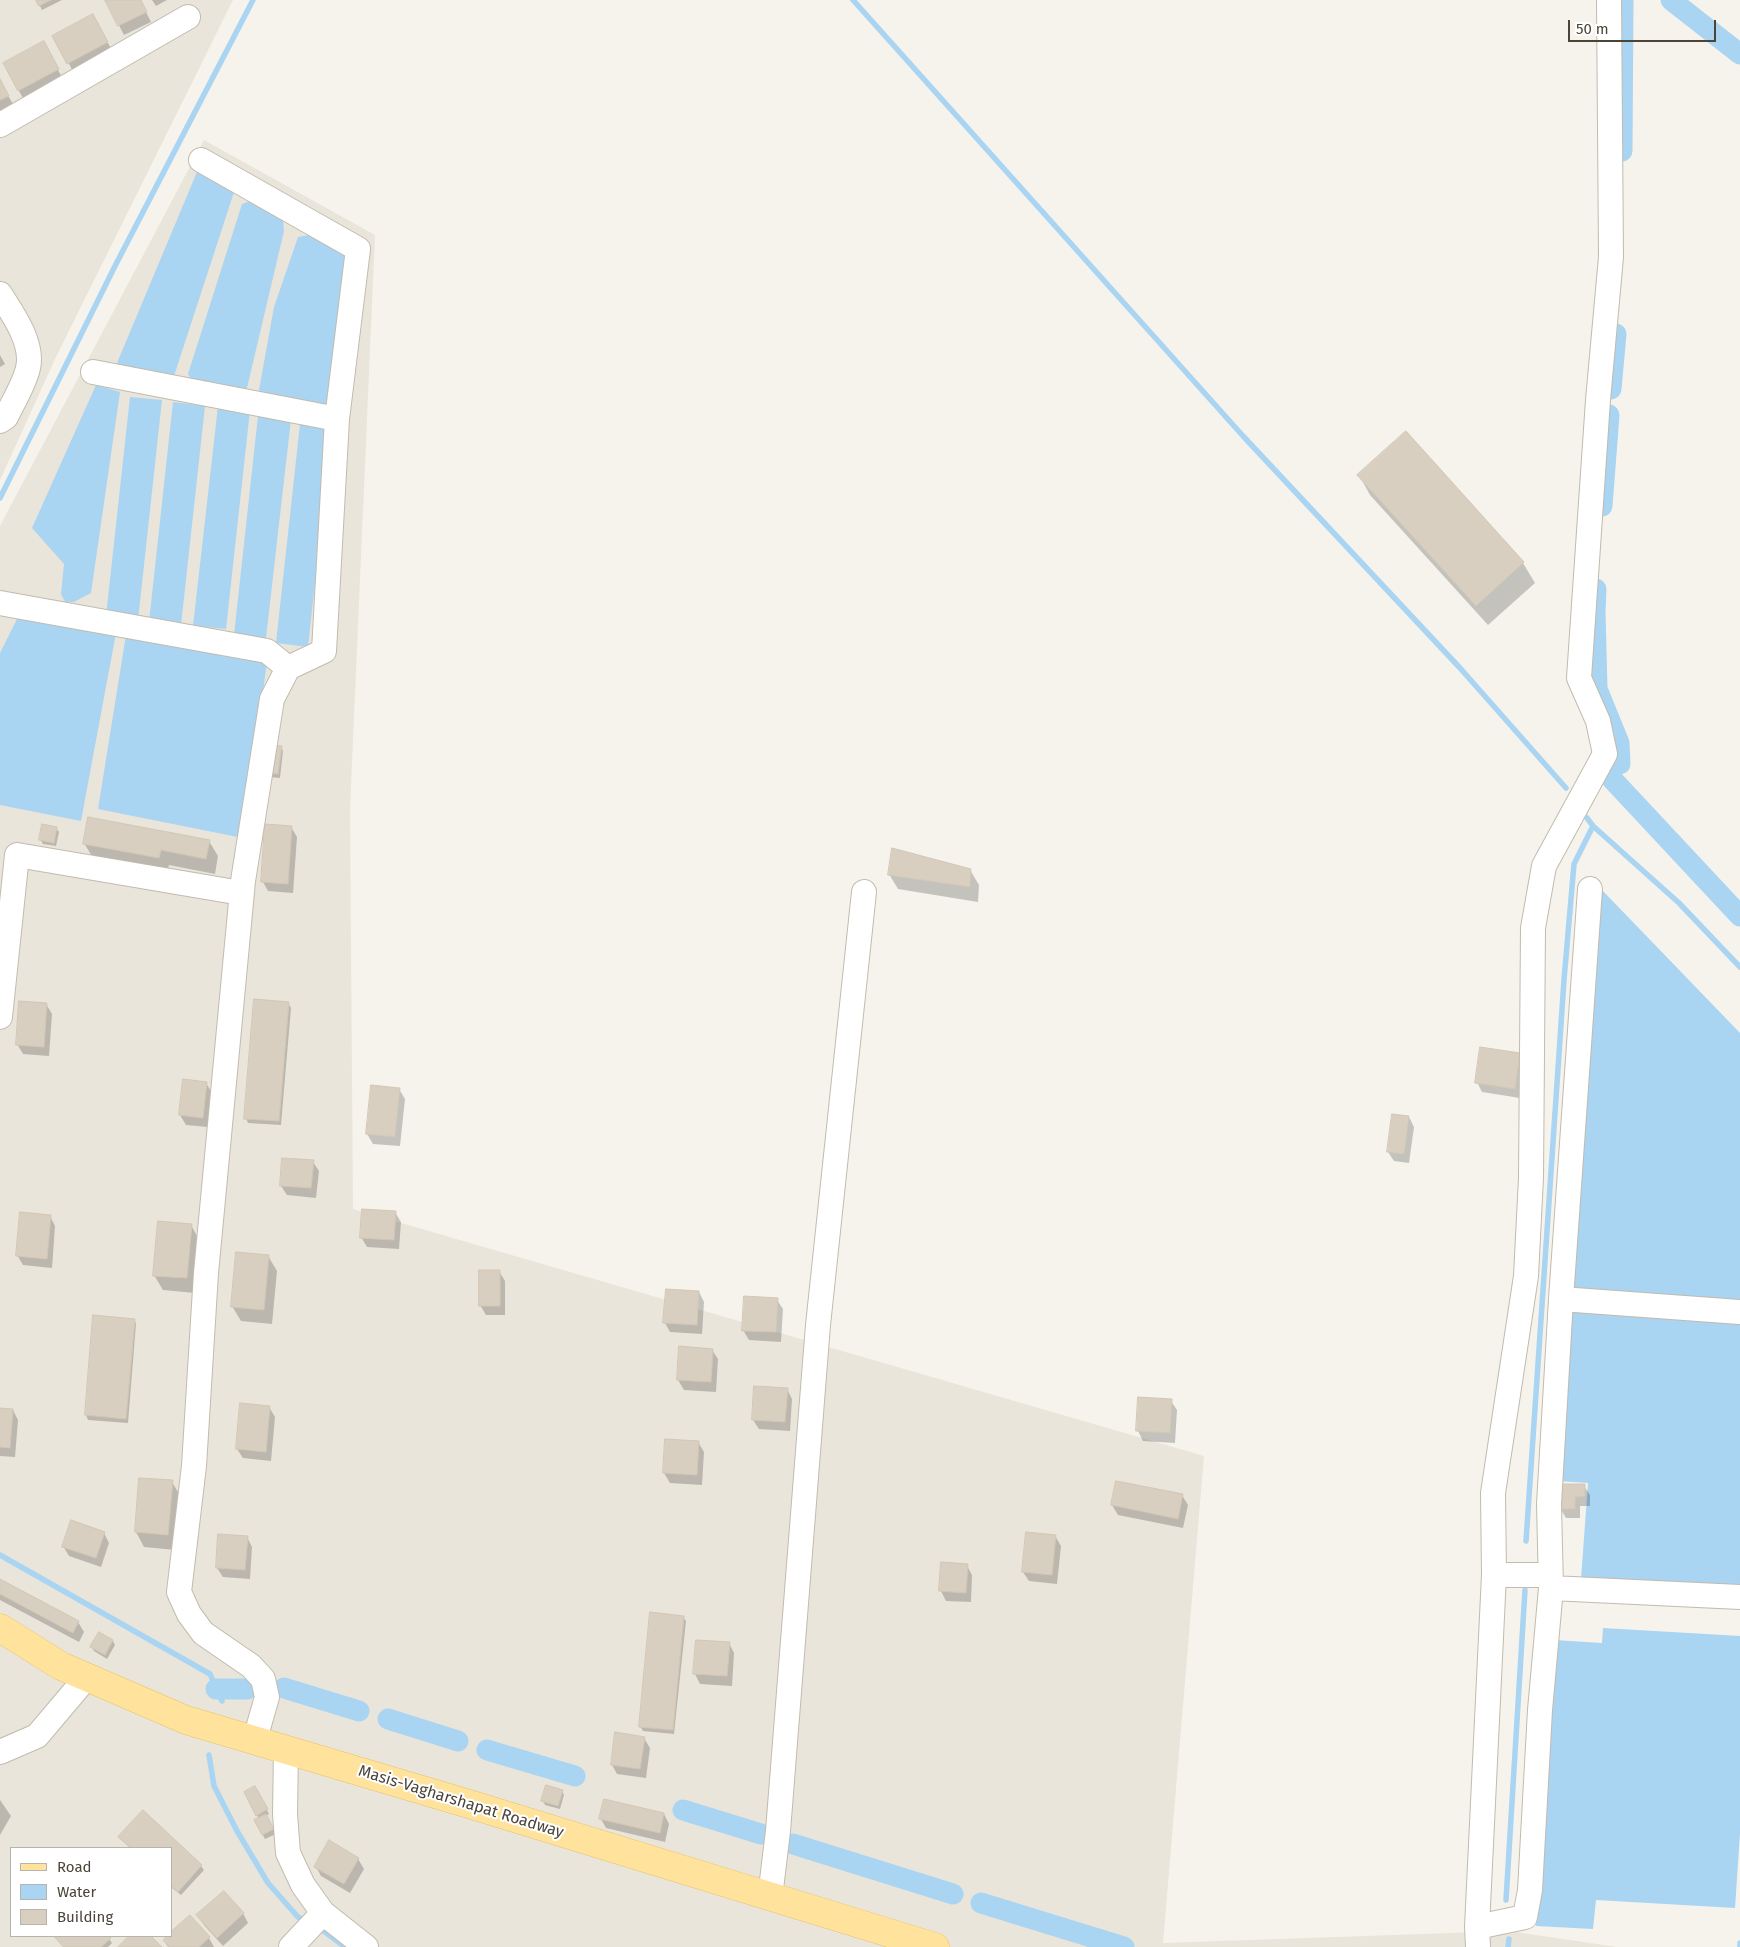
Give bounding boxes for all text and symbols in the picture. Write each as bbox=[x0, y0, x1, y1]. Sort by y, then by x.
scale bar bbox=[1570, 10, 1718, 42]
text: 50 m bbox=[1576, 20, 1609, 38]
street label: Masis-Vagharshapat Roadway bbox=[356, 1762, 566, 1842]
legend bbox=[10, 1847, 172, 1937]
text: Road bbox=[57, 1858, 92, 1876]
text: Water bbox=[57, 1883, 96, 1901]
text: Building bbox=[57, 1908, 113, 1926]

